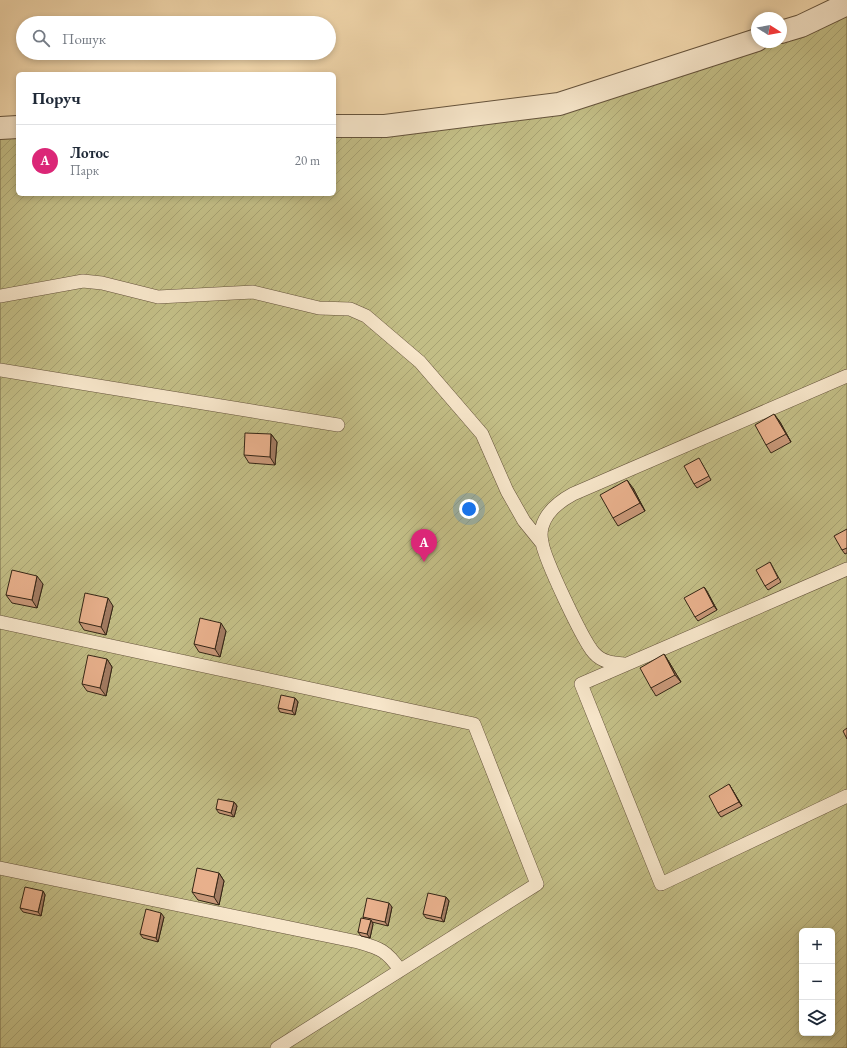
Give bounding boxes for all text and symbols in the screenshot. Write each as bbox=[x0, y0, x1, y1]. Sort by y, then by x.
north arrow bbox=[751, 12, 787, 48]
search box bbox=[16, 16, 336, 60]
icon: search bbox=[30, 27, 52, 49]
text: Пошук bbox=[62, 29, 106, 48]
text: Поруч bbox=[32, 87, 81, 109]
text: Лотос bbox=[70, 143, 109, 162]
text: A bbox=[40, 152, 50, 169]
text: 20 m bbox=[295, 152, 320, 169]
text: Парк bbox=[70, 162, 99, 179]
your location bbox=[459, 499, 479, 519]
pin: A bbox=[411, 529, 437, 562]
map controls bbox=[799, 928, 835, 1036]
button: + bbox=[799, 928, 835, 964]
button: − bbox=[799, 964, 835, 1000]
button: layers bbox=[799, 1000, 835, 1036]

